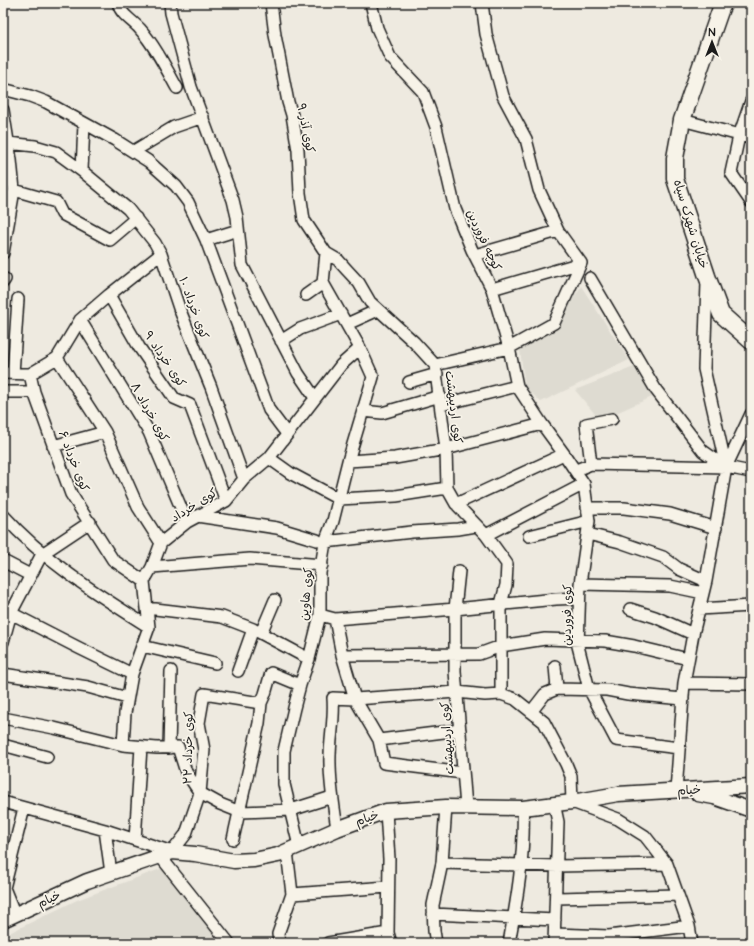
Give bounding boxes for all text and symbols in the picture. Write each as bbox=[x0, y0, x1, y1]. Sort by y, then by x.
north arrow bbox=[692, 22, 732, 62]
text: N bbox=[709, 25, 716, 40]
street label: کوی آذر ۹ bbox=[292, 102, 319, 154]
street label: خیابان شهرک سپاه bbox=[669, 177, 712, 271]
street label: کوچه فروردین bbox=[462, 207, 505, 274]
street label: کوی خرداد ۱۰ bbox=[174, 275, 213, 342]
street label: کوی خرداد ۹ bbox=[140, 328, 190, 391]
street label: کوی اردیبهشت bbox=[441, 370, 466, 444]
street label: کوی خرداد ۸ bbox=[126, 380, 173, 445]
street label: کوی خرداد ۶ bbox=[54, 428, 93, 494]
street label: کوی خرداد bbox=[168, 484, 221, 526]
street label: کوی هاوین bbox=[296, 567, 317, 621]
street label: کوی فروردین bbox=[558, 584, 577, 646]
street label: کوی اردیبهشت bbox=[436, 701, 459, 775]
street label: کوی خرداد ۲۲ bbox=[179, 711, 198, 785]
street label: خیام bbox=[677, 781, 701, 800]
street label: خیام bbox=[353, 807, 381, 830]
street label: خیام bbox=[35, 887, 64, 912]

